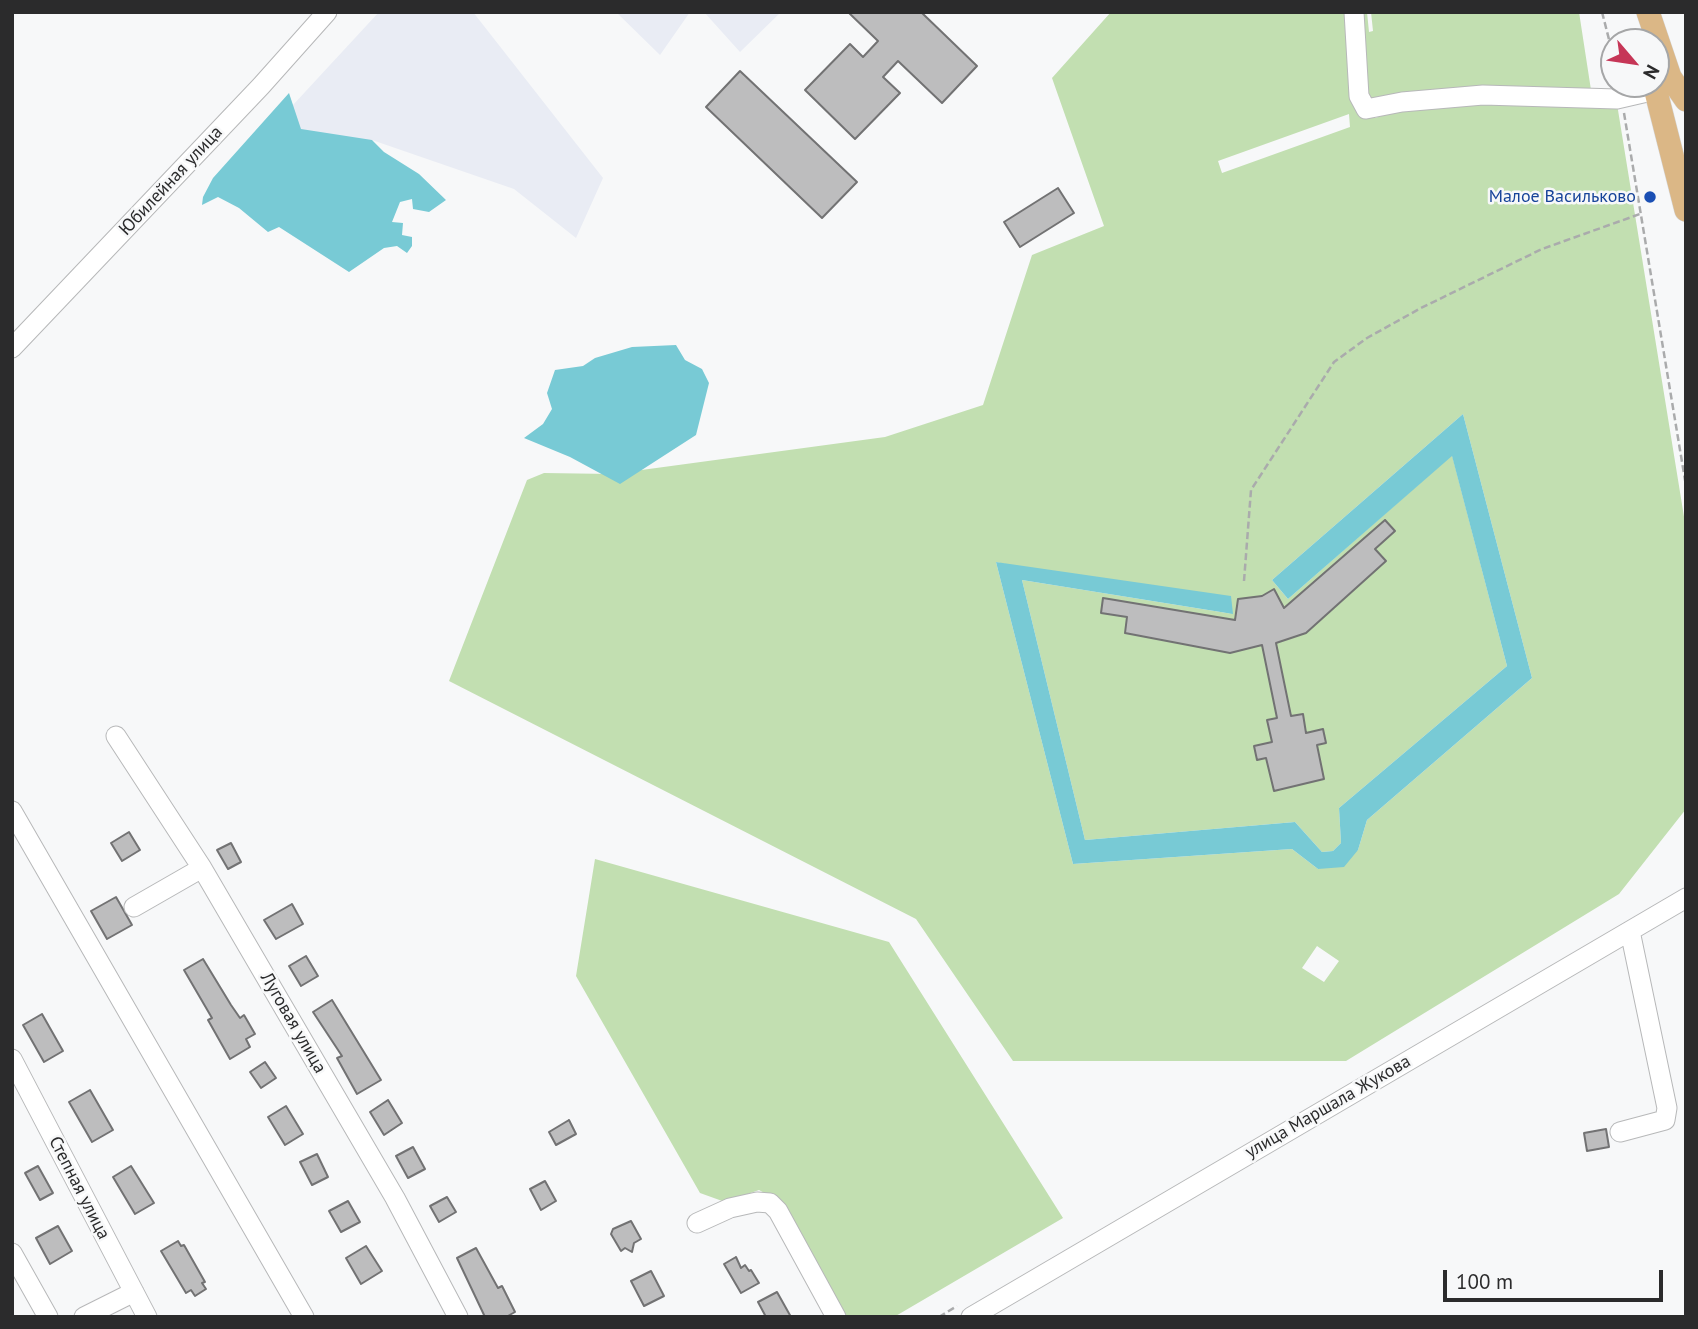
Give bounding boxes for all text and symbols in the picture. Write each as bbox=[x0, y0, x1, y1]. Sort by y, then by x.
north arrow bbox=[1600, 28, 1670, 98]
text: N bbox=[1638, 61, 1665, 83]
street label: Юбилейная улица bbox=[115, 122, 227, 240]
place label: Малое Васильково bbox=[1489, 186, 1636, 208]
marker: Малое Васильково bbox=[1642, 189, 1658, 205]
street label: Луговая улица bbox=[255, 969, 331, 1077]
street label: улица Маршала Жукова bbox=[1241, 1051, 1415, 1163]
street label: Степная улица bbox=[44, 1133, 114, 1243]
scale bar bbox=[1446, 1256, 1666, 1300]
text: 100 m bbox=[1456, 1268, 1513, 1295]

